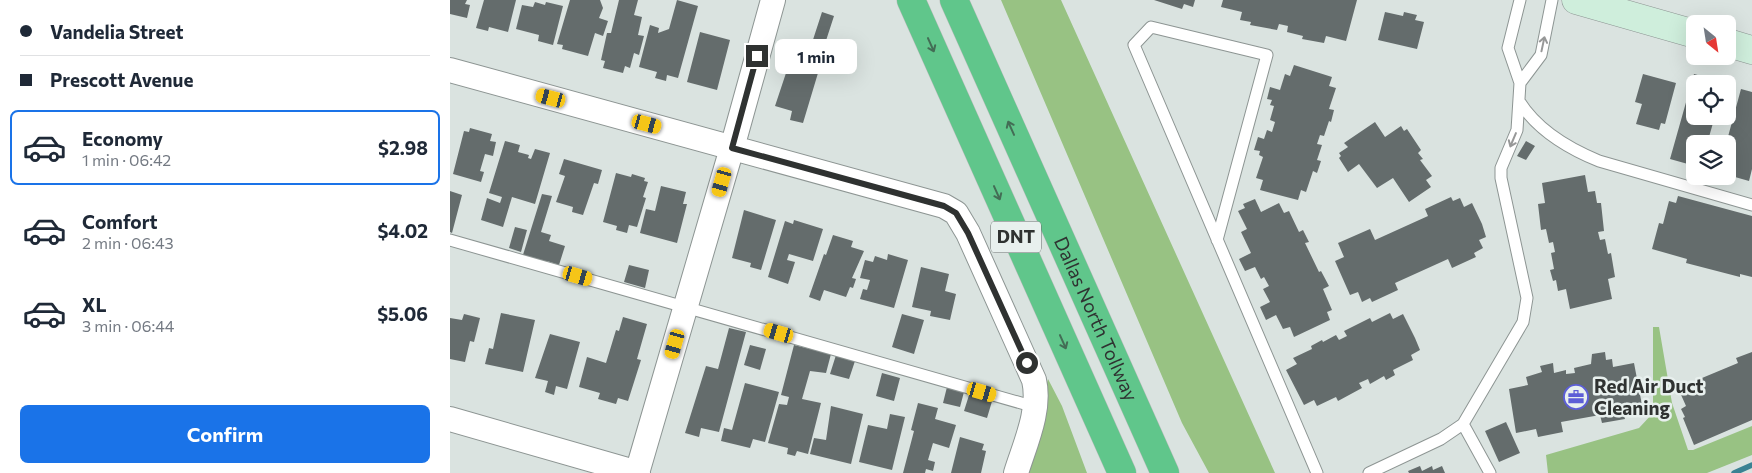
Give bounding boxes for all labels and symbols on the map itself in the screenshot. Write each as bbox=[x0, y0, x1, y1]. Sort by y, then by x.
north arrow bbox=[1686, 15, 1736, 65]
one-way arrow bbox=[926, 37, 936, 52]
one-way arrow bbox=[1539, 37, 1548, 53]
callout: 1 min bbox=[774, 38, 857, 74]
route end bbox=[746, 45, 768, 67]
car bbox=[534, 87, 567, 109]
car bbox=[630, 113, 663, 135]
one-way arrow bbox=[1006, 121, 1016, 136]
one-way arrow bbox=[1508, 132, 1518, 147]
car bbox=[710, 166, 733, 198]
one-way arrow bbox=[992, 185, 1002, 200]
road number: DNT bbox=[991, 222, 1041, 252]
street label: Dallas North Tollway bbox=[1050, 233, 1143, 405]
car bbox=[561, 265, 594, 287]
car bbox=[762, 322, 795, 344]
car bbox=[663, 328, 686, 360]
one-way arrow bbox=[1058, 334, 1068, 349]
route start bbox=[1016, 352, 1038, 374]
place label: Red Air Duct Cleaning bbox=[1594, 374, 1704, 419]
car bbox=[965, 381, 998, 403]
office icon: Red Air Duct Cleaning bbox=[1563, 384, 1589, 410]

